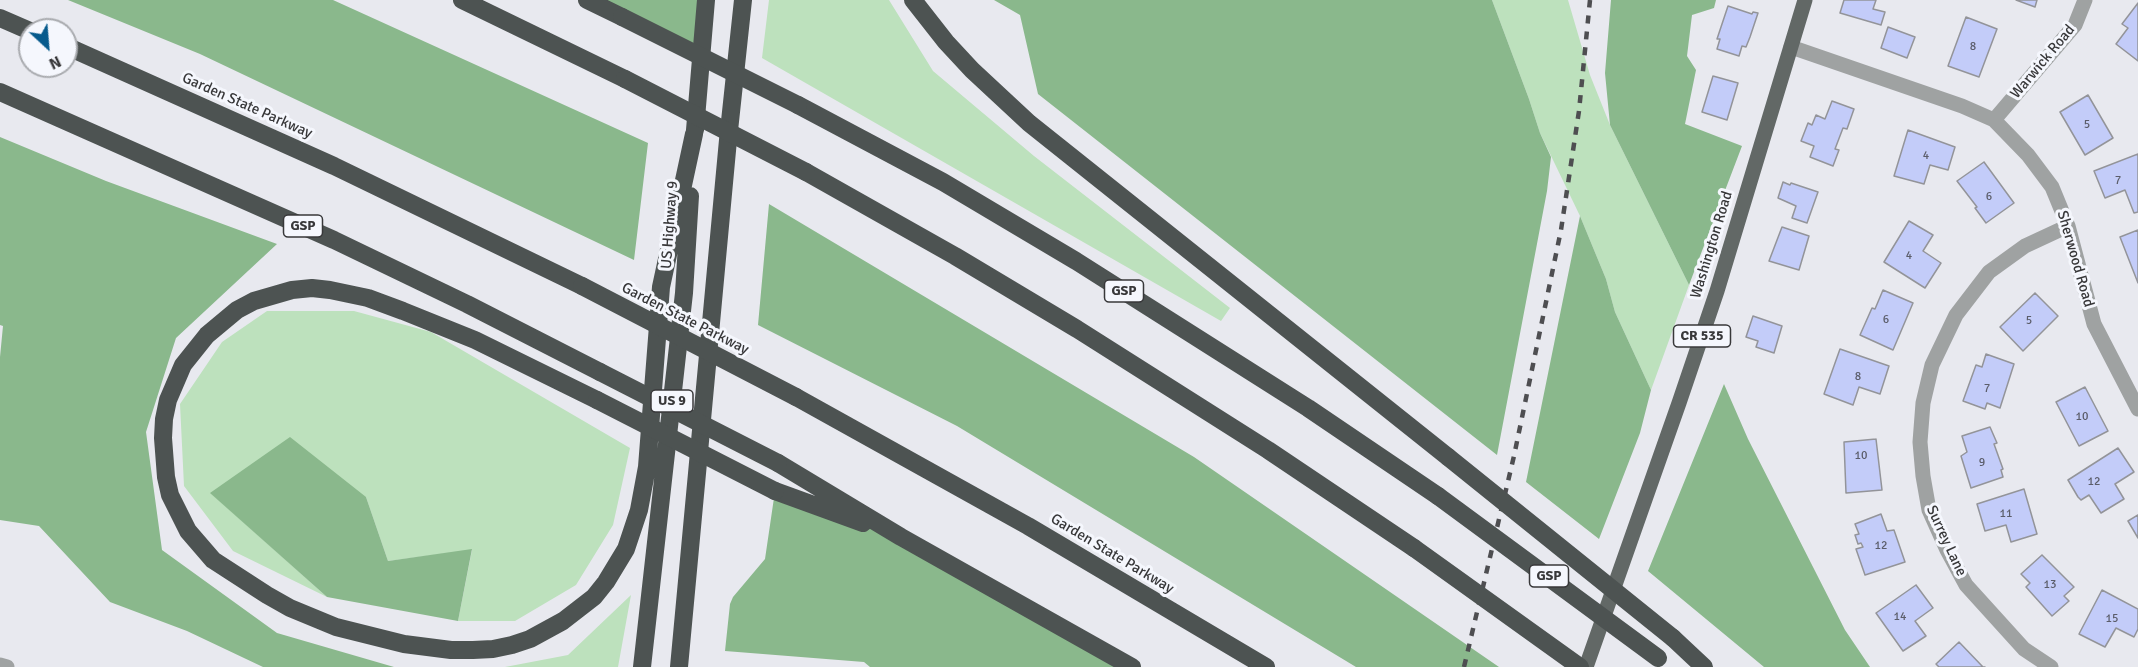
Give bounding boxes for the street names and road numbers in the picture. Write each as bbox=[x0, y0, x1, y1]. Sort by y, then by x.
street label: Warwick Road bbox=[2007, 21, 2079, 103]
street label: Garden State Parkway bbox=[179, 69, 315, 143]
street label: US Highway 9 bbox=[658, 180, 682, 270]
street label: Washington Road bbox=[1687, 189, 1737, 301]
street label: Sherwood Road bbox=[2053, 209, 2097, 309]
road number: GSP bbox=[284, 215, 322, 237]
street label: Garden State Parkway bbox=[618, 279, 752, 359]
road number: GSP bbox=[1104, 280, 1144, 302]
road number: CR 535 bbox=[1674, 325, 1730, 347]
road number: US 9 bbox=[651, 390, 693, 412]
street label: Surrey Lane bbox=[1922, 503, 1970, 579]
street label: Garden State Parkway bbox=[1047, 510, 1177, 598]
road number: GSP bbox=[1530, 565, 1568, 587]

